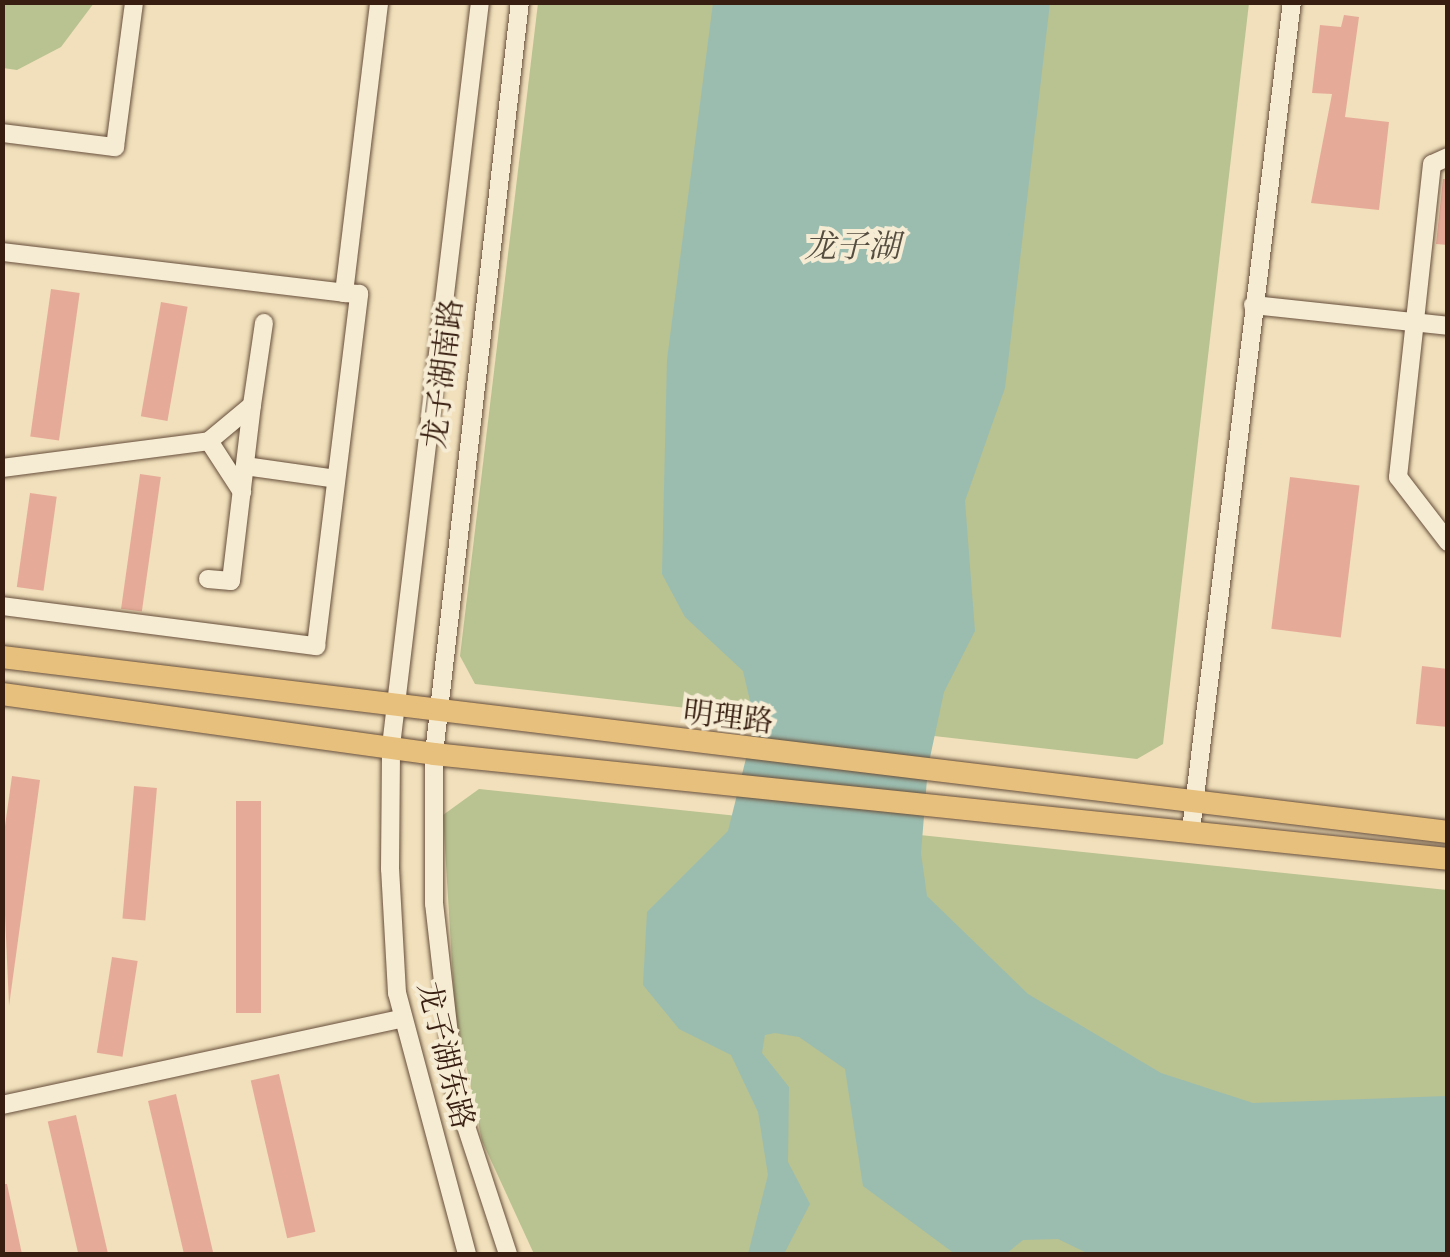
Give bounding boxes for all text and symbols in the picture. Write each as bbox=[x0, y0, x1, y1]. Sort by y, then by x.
water label: 龙子湖 bbox=[804, 230, 900, 268]
street label: 龙子湖南路 bbox=[418, 297, 472, 451]
street label: 明理路 bbox=[681, 696, 775, 742]
street label: 龙子湖东路 bbox=[408, 979, 480, 1133]

